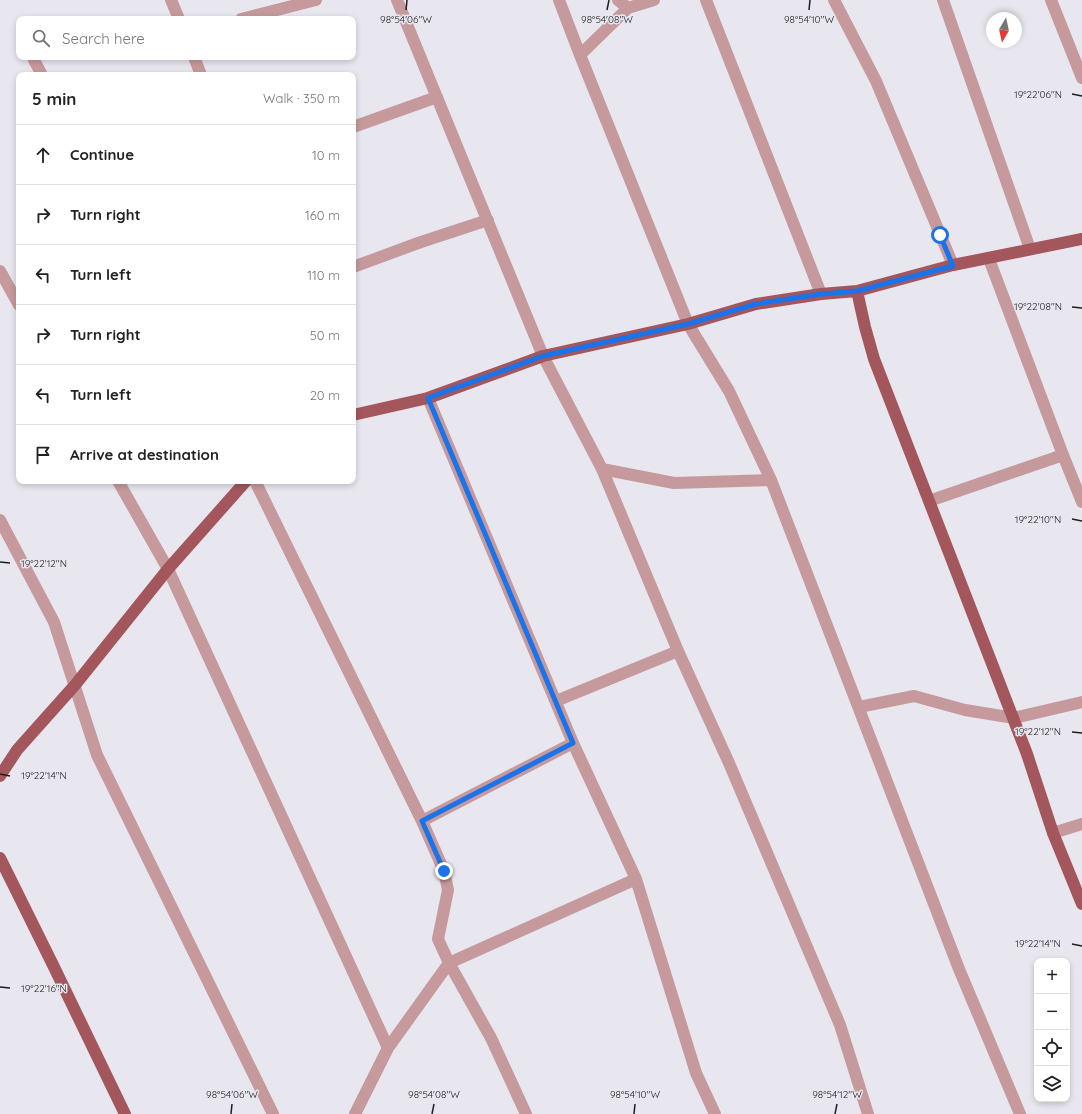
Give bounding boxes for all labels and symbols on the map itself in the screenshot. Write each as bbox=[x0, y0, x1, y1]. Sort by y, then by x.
north arrow bbox=[986, 12, 1022, 48]
text: 98°54'06"W bbox=[380, 13, 432, 26]
text: 98°54'08"W bbox=[581, 13, 633, 26]
text: 98°54'10"W bbox=[784, 13, 834, 26]
text: 19°22'06"N bbox=[1014, 88, 1062, 101]
route start bbox=[931, 226, 949, 244]
text: 19°22'08"N bbox=[1014, 300, 1062, 313]
text: 19°22'10"N bbox=[1015, 513, 1061, 526]
text: 19°22'12"N bbox=[21, 557, 67, 570]
text: 19°22'12"N bbox=[1015, 725, 1061, 738]
text: 19°22'14"N bbox=[21, 769, 67, 782]
route end bbox=[435, 862, 453, 880]
text: 19°22'14"N bbox=[1015, 937, 1061, 950]
text: 19°22'16"N bbox=[21, 982, 67, 995]
text: 98°54'06"W bbox=[206, 1088, 258, 1101]
text: 98°54'08"W bbox=[408, 1088, 460, 1101]
text: 98°54'10"W bbox=[610, 1088, 660, 1101]
text: 98°54'12"W bbox=[812, 1088, 862, 1101]

